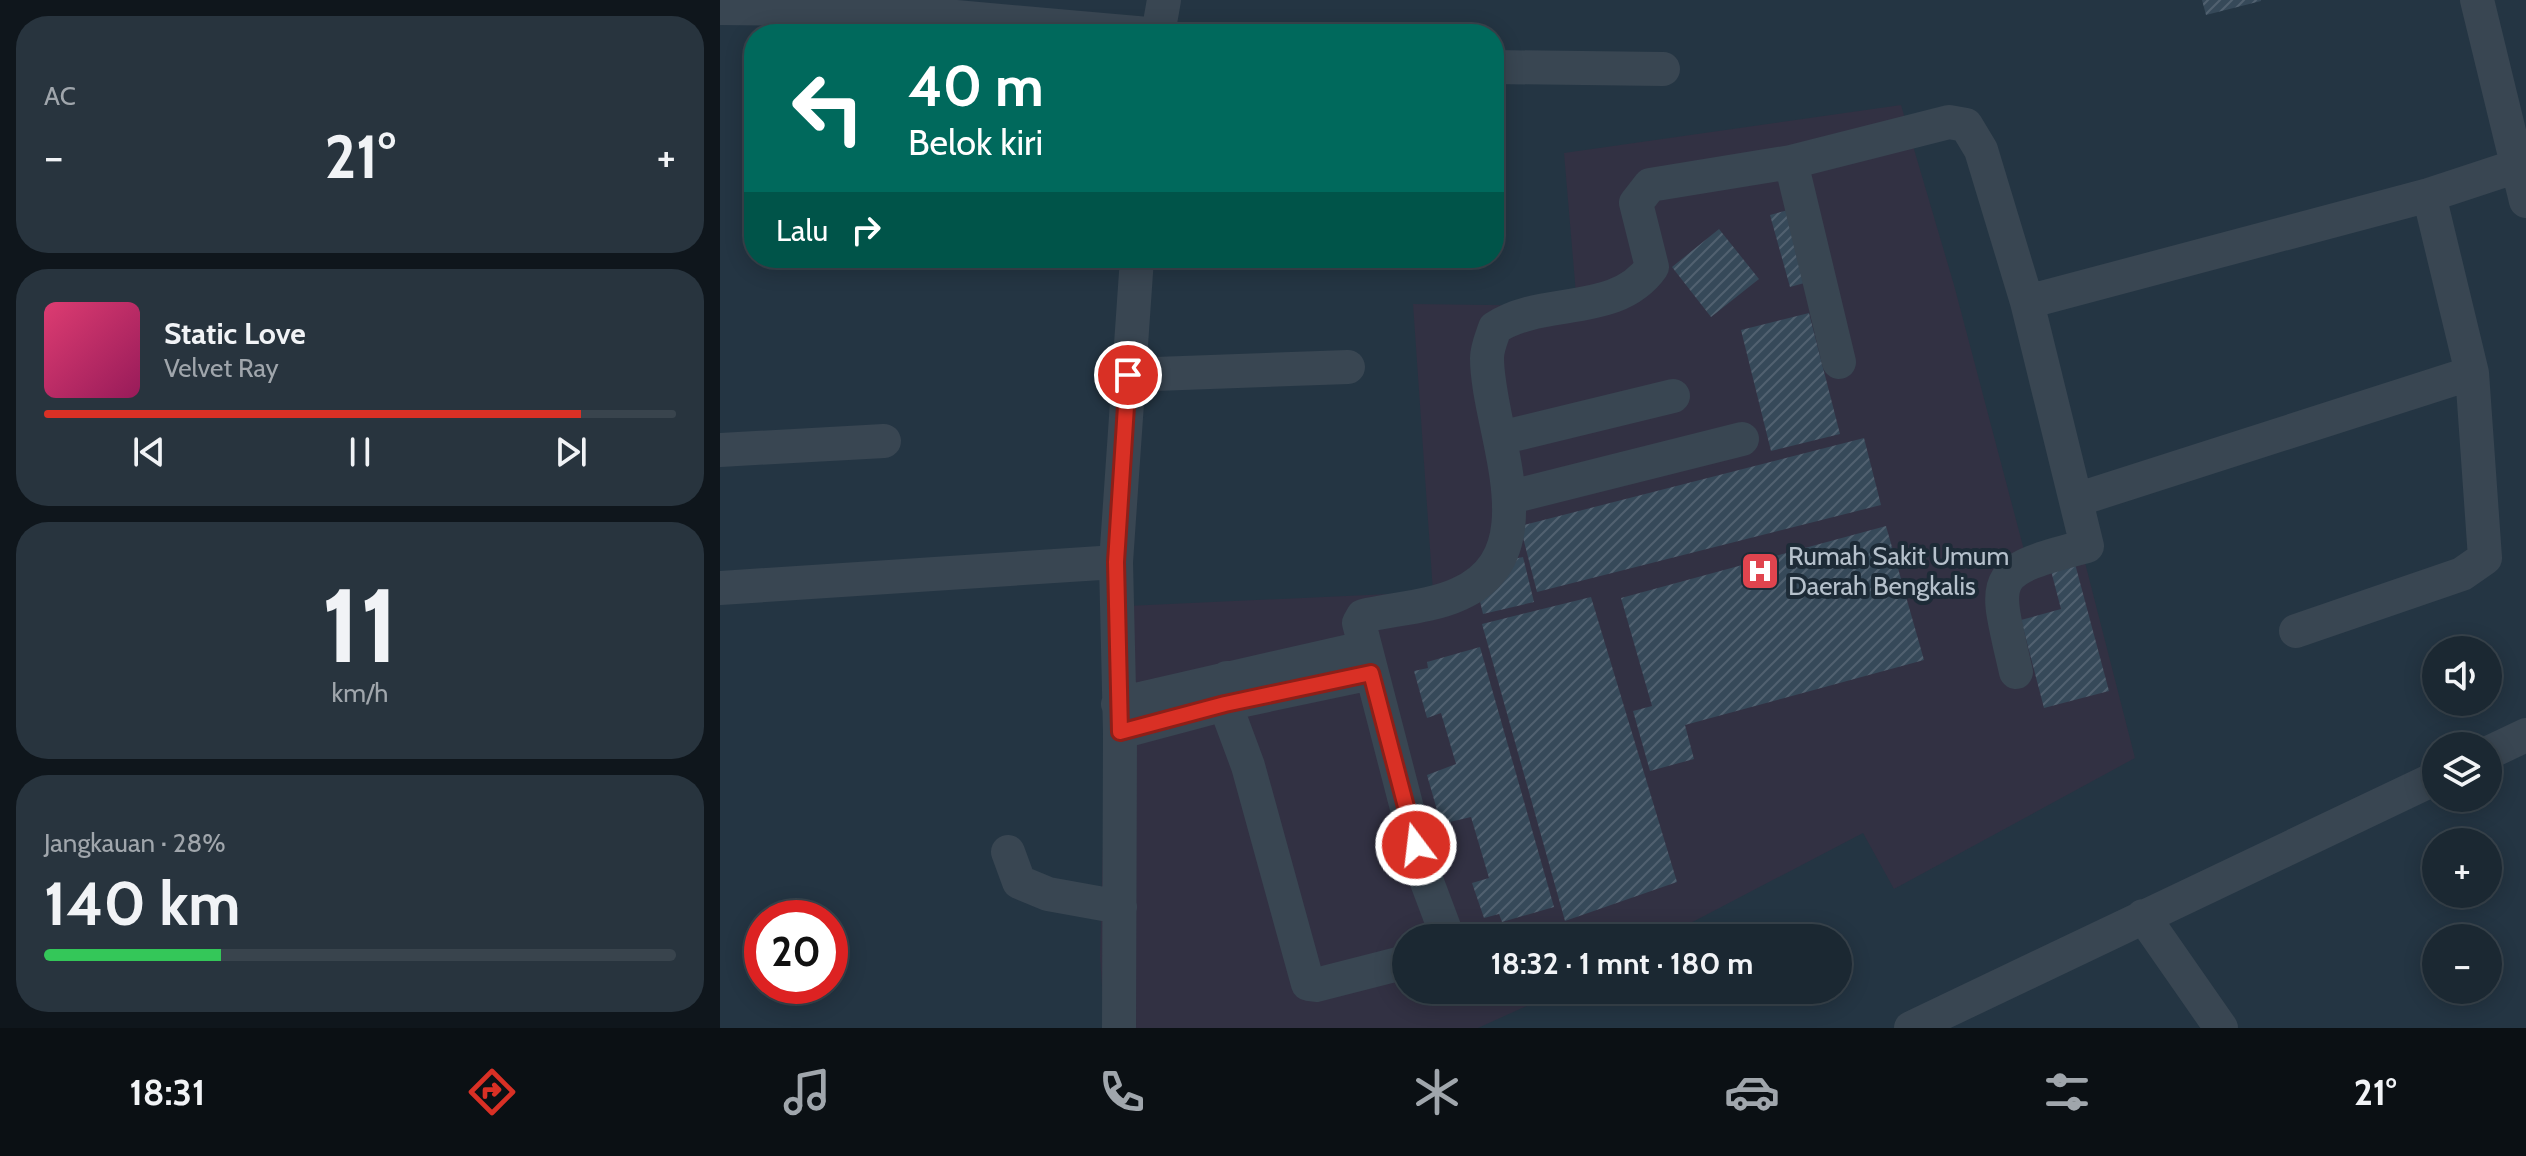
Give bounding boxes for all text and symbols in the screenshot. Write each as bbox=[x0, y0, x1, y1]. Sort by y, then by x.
text: 40 m bbox=[908, 52, 1044, 120]
icon: left bbox=[776, 56, 880, 160]
text: AC bbox=[44, 80, 76, 112]
text: 21° bbox=[324, 120, 396, 193]
text: Belok kiri bbox=[908, 120, 1043, 164]
text: − bbox=[44, 130, 63, 183]
text: + bbox=[657, 130, 676, 183]
icon: right bbox=[844, 208, 888, 252]
text: Lalu bbox=[776, 212, 828, 249]
text: Static Love bbox=[164, 315, 306, 352]
pin bbox=[1094, 341, 1162, 409]
text: Velvet Ray bbox=[164, 352, 279, 384]
icon: arrive bbox=[1106, 353, 1150, 397]
icon: previous bbox=[127, 430, 171, 474]
icon: pause bbox=[338, 430, 382, 474]
icon: next bbox=[549, 430, 593, 474]
place label: Rumah Sakit Umum Daerah Bengkalis bbox=[1788, 540, 2009, 602]
hospital icon: Rumah Sakit Umum Daerah Bengkalis bbox=[1739, 550, 1781, 592]
text: 11 bbox=[322, 562, 398, 688]
map controls bbox=[2422, 636, 2502, 1004]
button: sound bbox=[2422, 636, 2502, 716]
text: km/h bbox=[332, 677, 388, 709]
button: layers bbox=[2422, 732, 2502, 812]
position arrow bbox=[1374, 803, 1458, 887]
text: Jangkauan · 28% bbox=[44, 827, 226, 859]
button: + bbox=[2422, 828, 2502, 908]
text: 140 km bbox=[44, 867, 241, 940]
speed limit sign: 20 bbox=[744, 900, 848, 1004]
button: − bbox=[2422, 924, 2502, 1004]
text: 18:32 · 1 mnt · 180 m bbox=[1491, 945, 1753, 982]
icon: directions bbox=[464, 1064, 520, 1120]
icon: music bbox=[779, 1064, 835, 1120]
icon: phone bbox=[1094, 1064, 1150, 1120]
icon: climate bbox=[1409, 1064, 1465, 1120]
icon: car bbox=[1724, 1064, 1780, 1120]
icon: filters bbox=[2039, 1064, 2095, 1120]
text: 18:31 bbox=[129, 1070, 205, 1114]
text: 21° bbox=[2354, 1070, 2396, 1114]

